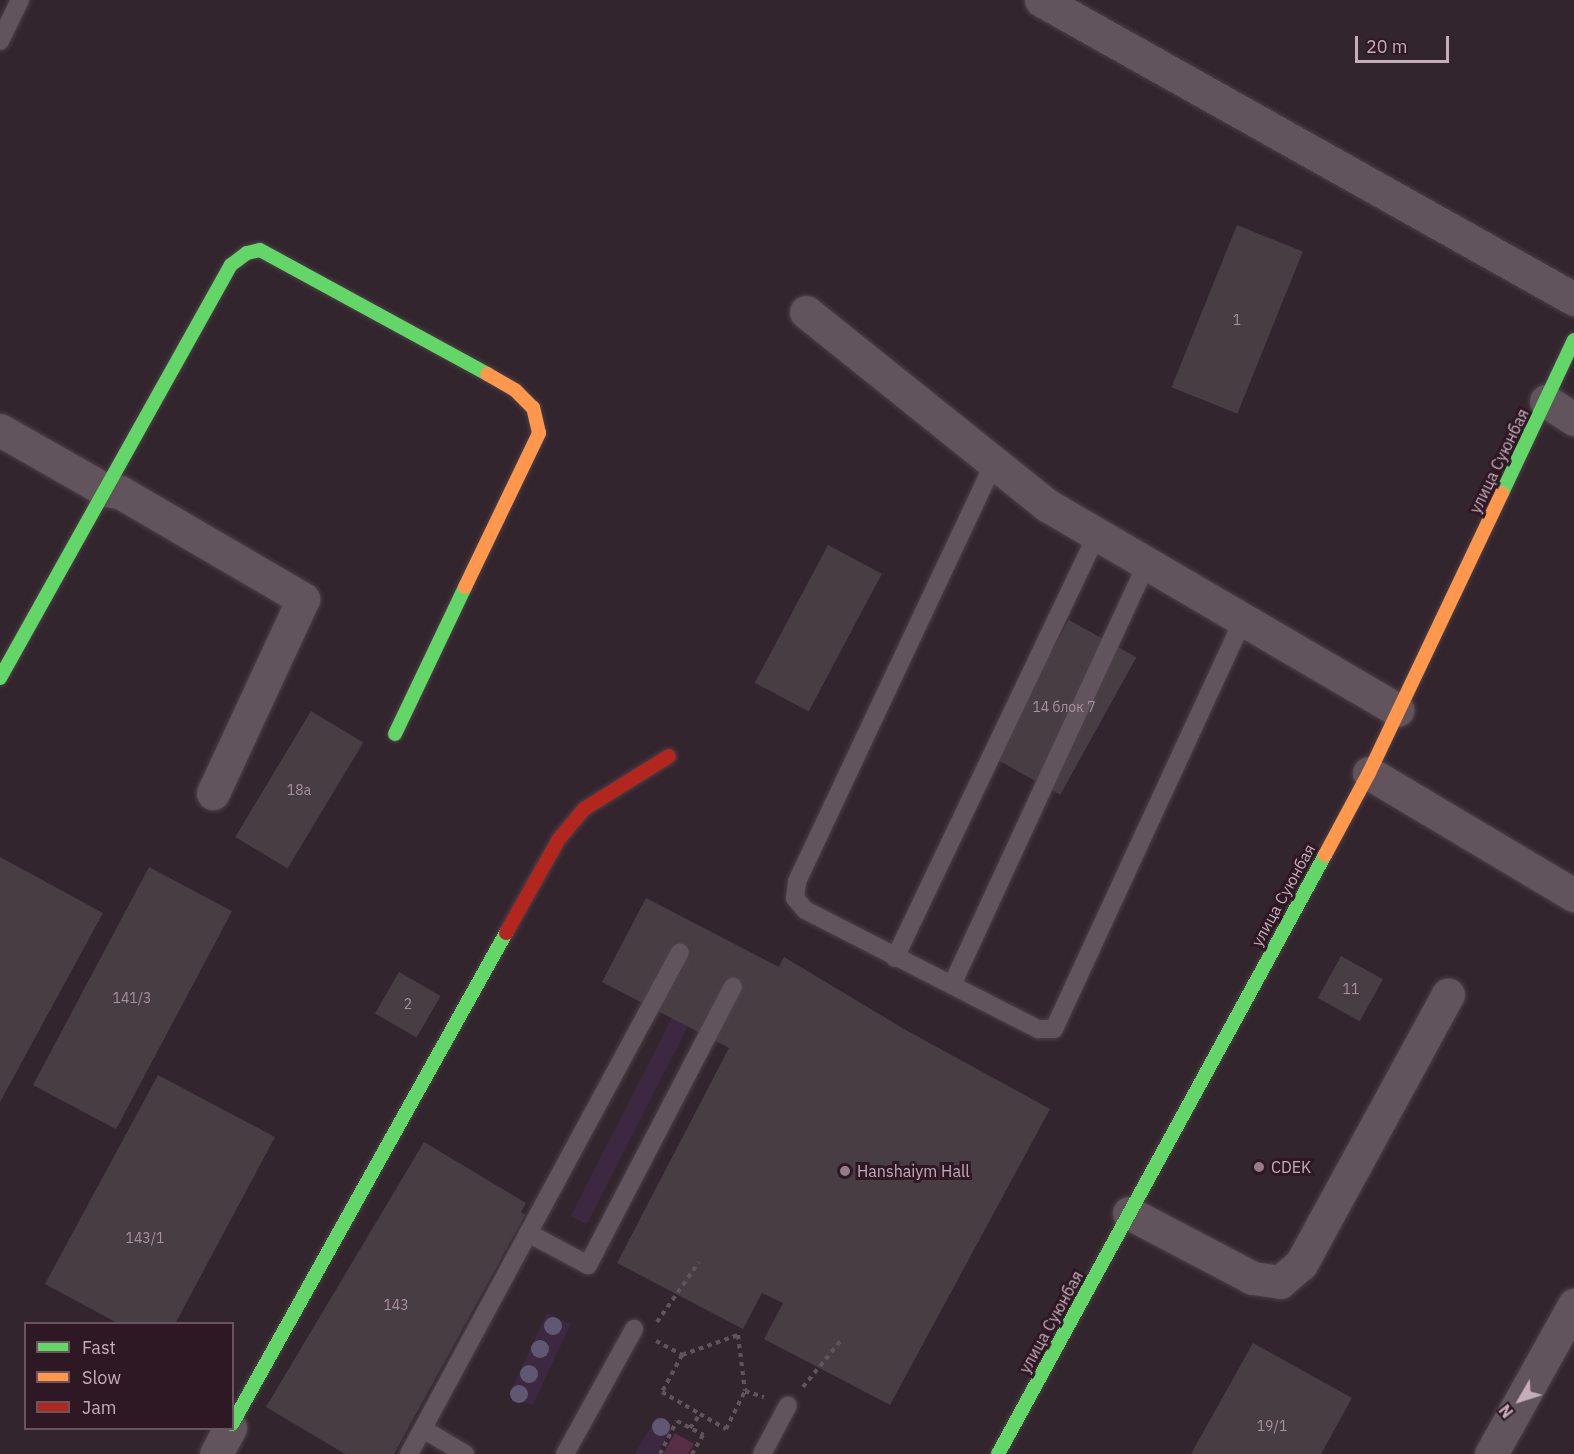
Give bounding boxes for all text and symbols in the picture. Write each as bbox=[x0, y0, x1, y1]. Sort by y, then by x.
scale bar bbox=[1358, 24, 1452, 62]
text: 20 m bbox=[1366, 35, 1408, 58]
house number: 1 bbox=[1233, 312, 1241, 328]
street label: улица Суюнбая bbox=[1465, 406, 1533, 516]
house number: 14 блок 7 bbox=[1032, 699, 1096, 715]
house number: 18а bbox=[287, 782, 311, 798]
street label: улица Суюнбая bbox=[1247, 840, 1319, 950]
house number: 11 bbox=[1343, 981, 1359, 997]
house number: 141/3 bbox=[113, 990, 151, 1006]
house number: 2 bbox=[404, 996, 412, 1012]
place label: CDEK bbox=[1271, 1157, 1311, 1177]
marker: CDEK bbox=[1252, 1160, 1266, 1174]
place label: Hanshaiym Hall bbox=[857, 1161, 970, 1181]
marker: Hanshaiym Hall bbox=[838, 1164, 852, 1178]
house number: 143/1 bbox=[126, 1230, 164, 1246]
street label: улица Суюнбая bbox=[1015, 1267, 1087, 1377]
house number: 143 bbox=[383, 1297, 409, 1313]
legend bbox=[24, 1322, 234, 1430]
text: Fast bbox=[82, 1336, 116, 1359]
text: Slow bbox=[82, 1366, 121, 1389]
north arrow bbox=[1490, 1370, 1550, 1430]
text: Jam bbox=[82, 1396, 117, 1419]
text: N bbox=[1495, 1401, 1517, 1422]
house number: 19/1 bbox=[1257, 1418, 1287, 1434]

